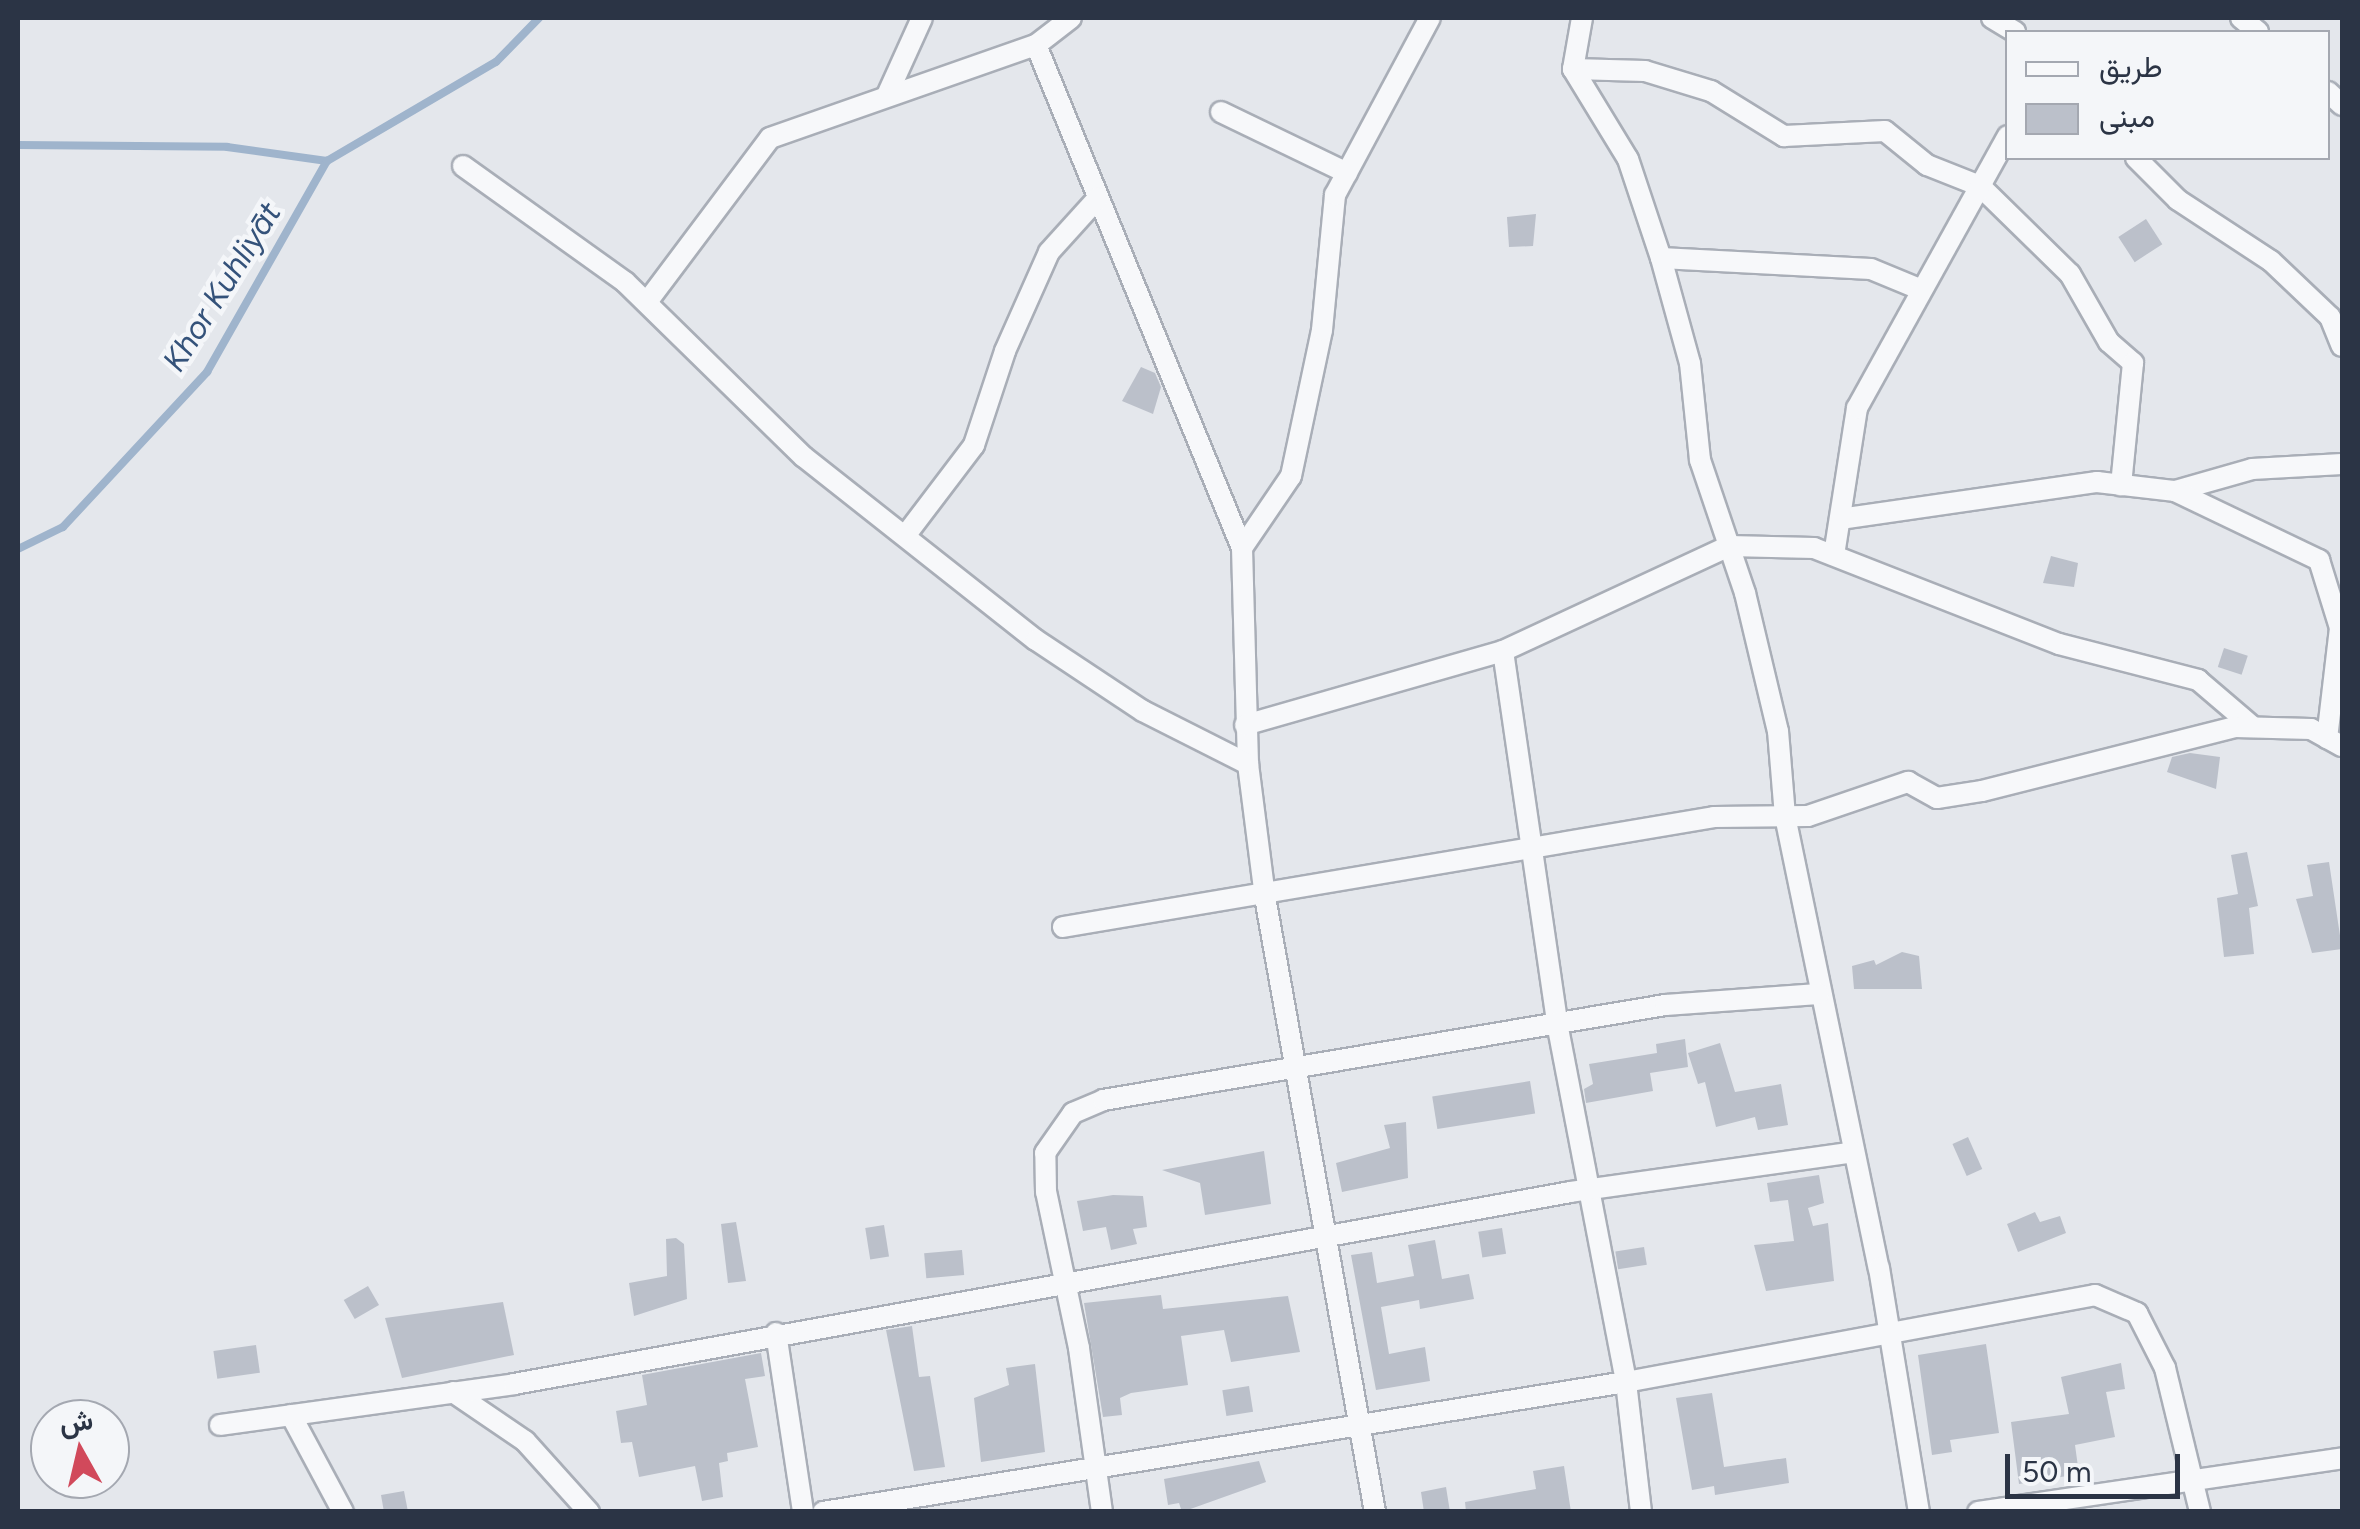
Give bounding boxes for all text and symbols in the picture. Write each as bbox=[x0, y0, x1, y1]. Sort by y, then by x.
legend bbox=[2005, 30, 2330, 160]
text: طريق bbox=[2099, 48, 2163, 85]
text: مبنى bbox=[2099, 98, 2155, 135]
water label: Khor Kuhliyāt bbox=[155, 195, 289, 379]
north arrow bbox=[30, 1399, 130, 1499]
text: ش bbox=[57, 1402, 95, 1440]
scale bar bbox=[2010, 1434, 2185, 1496]
text: 50 m bbox=[2022, 1453, 2091, 1490]

